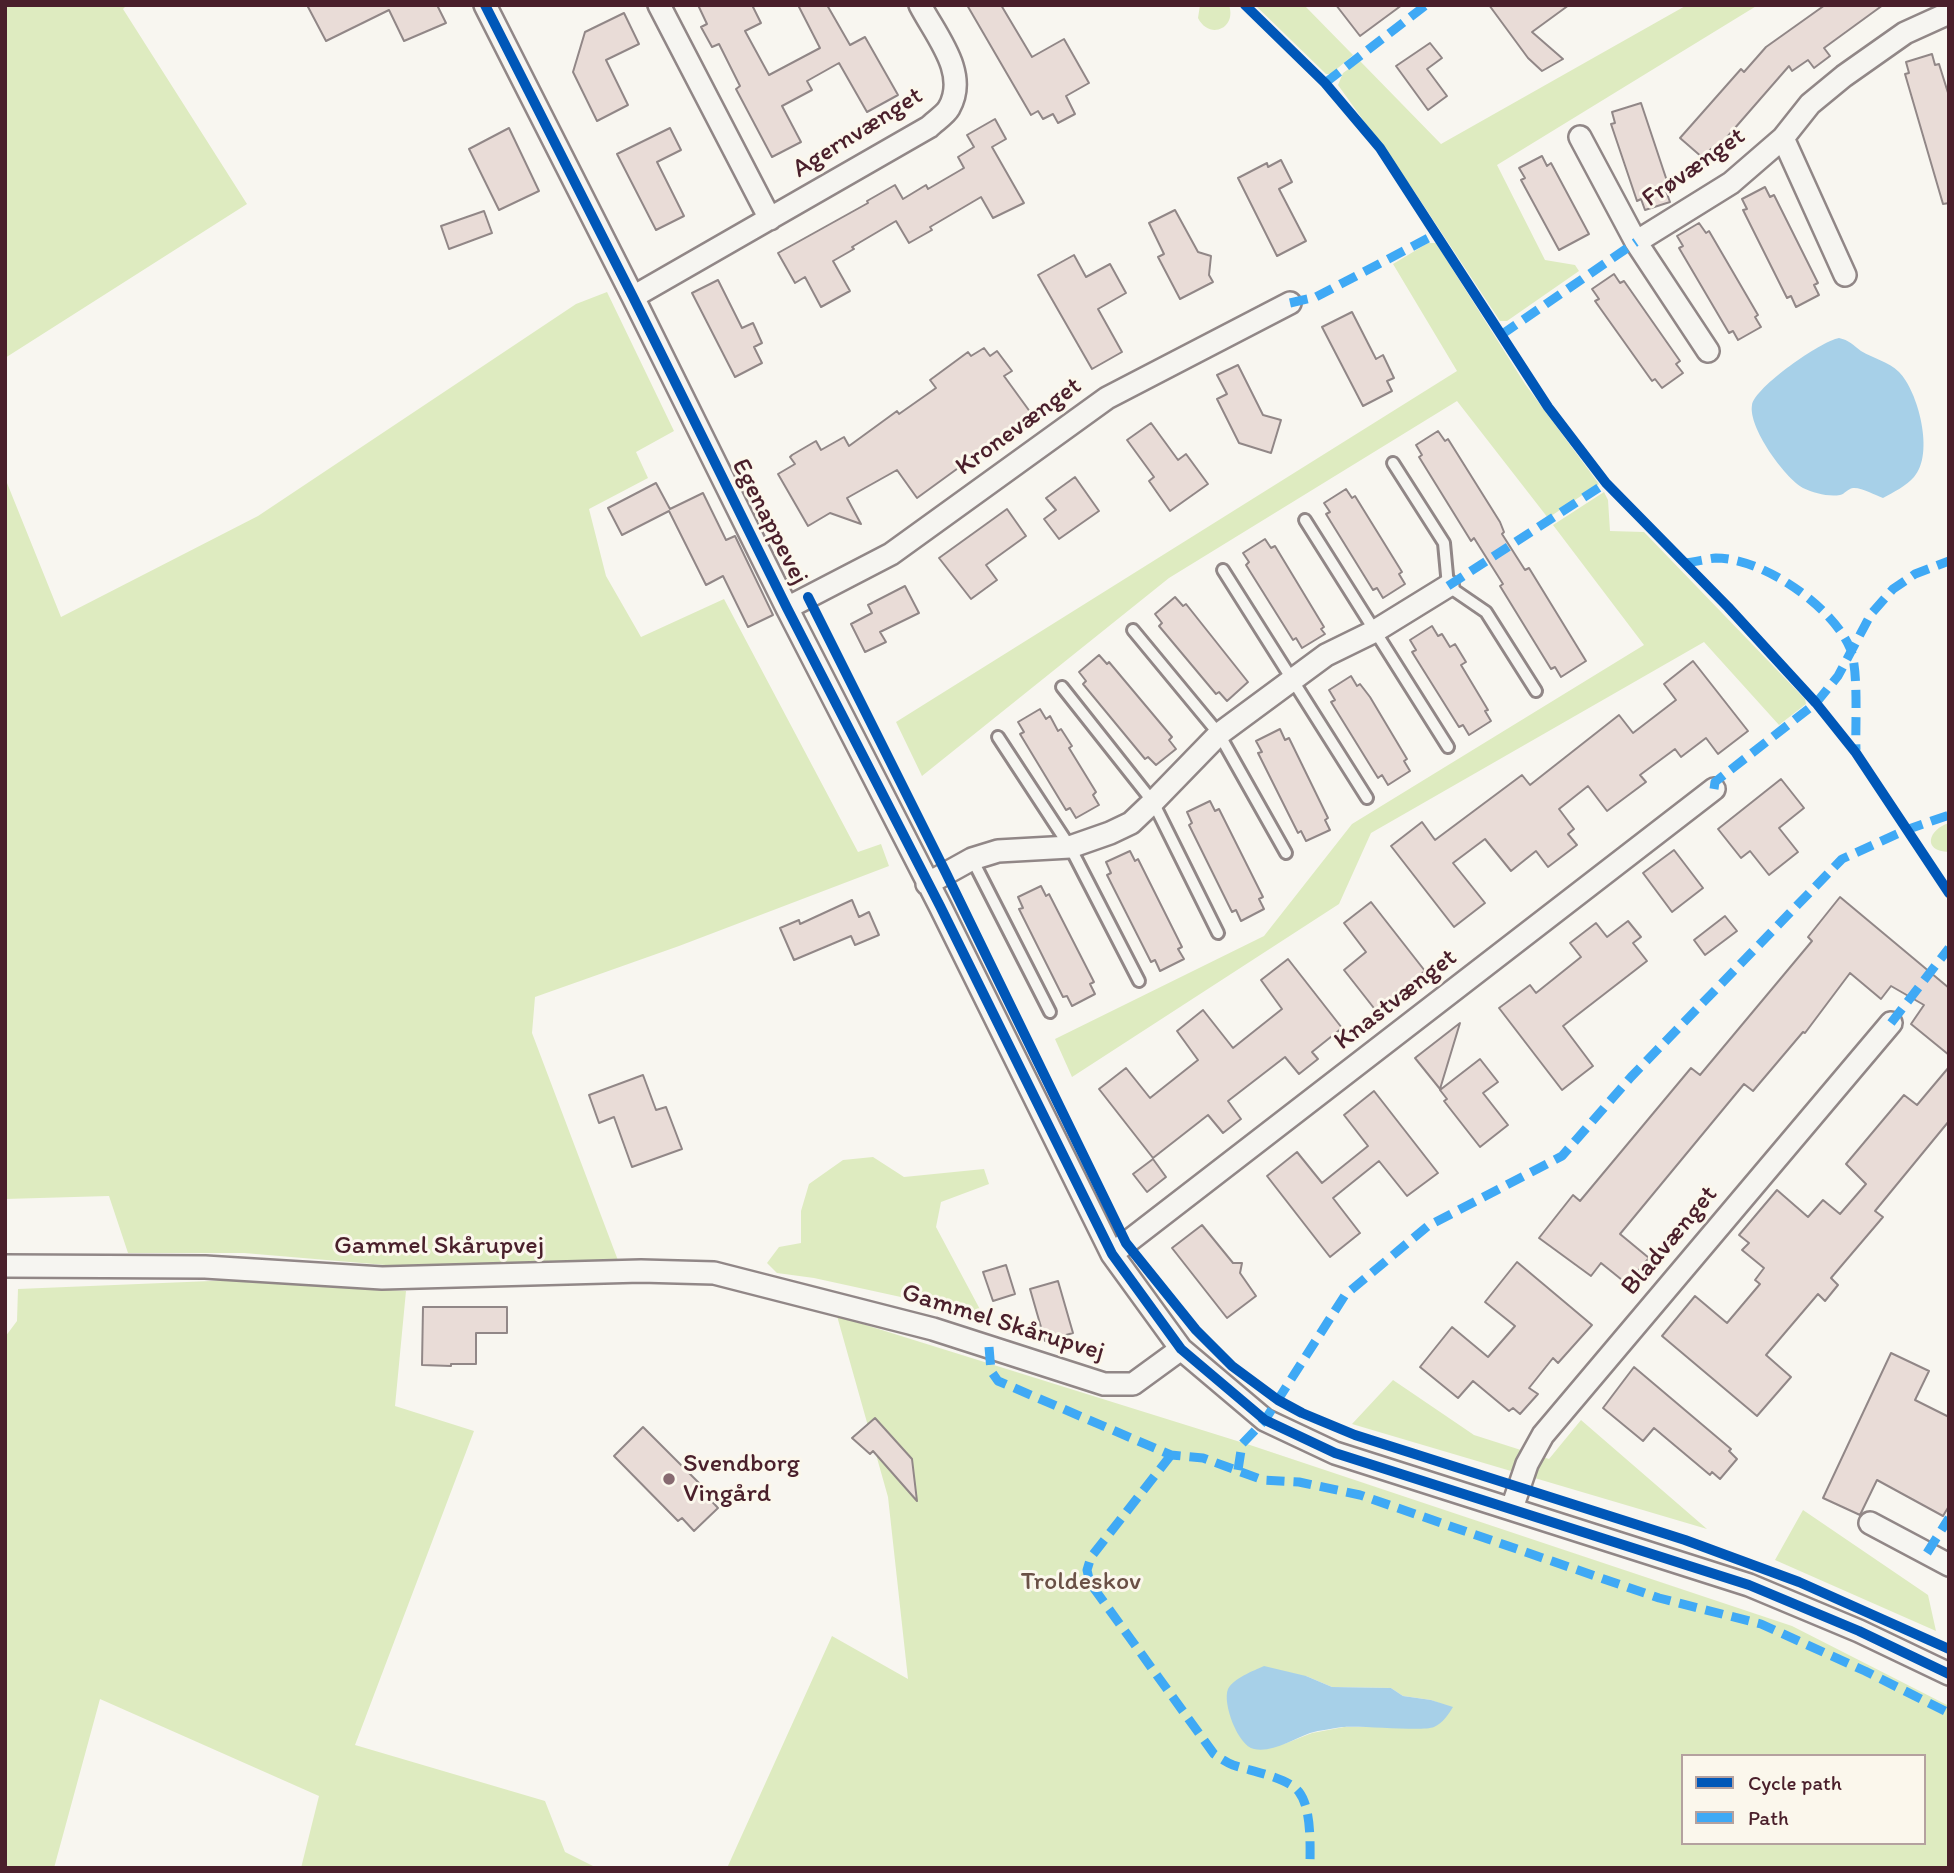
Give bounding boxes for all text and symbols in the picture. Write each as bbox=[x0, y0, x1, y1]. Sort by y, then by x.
street label: Agernvænget bbox=[787, 81, 929, 185]
street label: Frøvænget bbox=[1636, 121, 1752, 215]
street label: Kronevænget bbox=[950, 371, 1088, 483]
street label: Egenappevej bbox=[724, 454, 814, 590]
street label: Knastvænget bbox=[1329, 942, 1463, 1058]
street label: Bladvænget bbox=[1615, 1180, 1725, 1302]
street label: Gammel Skårupvej bbox=[334, 1230, 544, 1262]
street label: Gammel Skårupvej bbox=[898, 1277, 1108, 1369]
place label: Svendborg Vingård bbox=[683, 1448, 800, 1510]
marker: Svendborg Vingård bbox=[661, 1471, 677, 1487]
park label: Troldeskov bbox=[1021, 1566, 1141, 1598]
legend bbox=[1681, 1754, 1926, 1845]
text: Cycle path bbox=[1748, 1770, 1842, 1795]
text: Path bbox=[1748, 1805, 1789, 1830]

